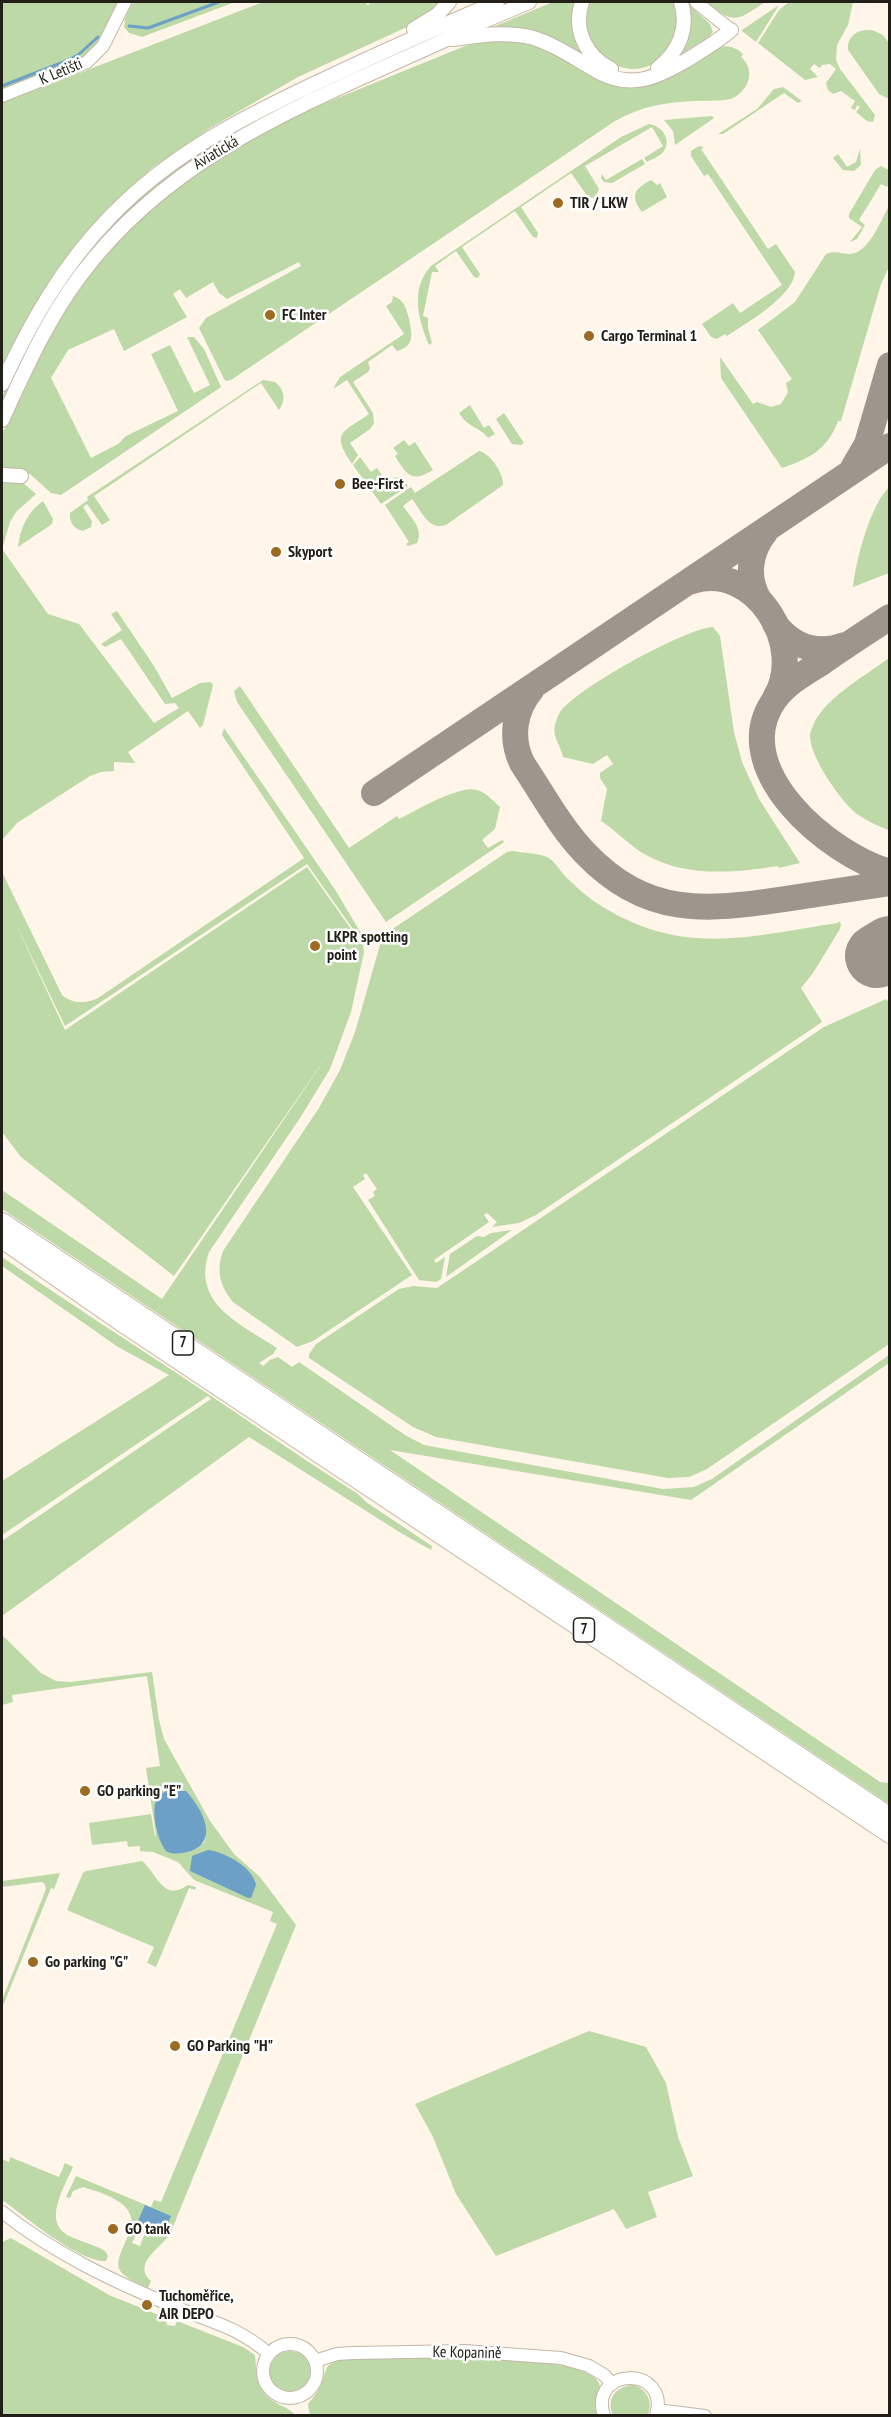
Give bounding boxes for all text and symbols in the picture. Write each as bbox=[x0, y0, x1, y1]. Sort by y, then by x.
street label: K Letišti bbox=[37, 54, 85, 90]
street label: Aviatická bbox=[190, 132, 242, 174]
place label: TIR / LKW bbox=[570, 193, 628, 213]
marker: TIR / LKW bbox=[551, 196, 565, 210]
place label: FC Inter bbox=[282, 305, 326, 325]
marker: FC Inter bbox=[263, 308, 277, 322]
place label: Cargo Terminal 1 bbox=[601, 326, 697, 346]
marker: Cargo Terminal 1 bbox=[582, 329, 596, 343]
place label: Bee-First bbox=[352, 474, 404, 494]
marker: Bee-First bbox=[333, 477, 347, 491]
place label: Skyport bbox=[288, 542, 332, 562]
marker: Skyport bbox=[269, 545, 283, 559]
place label: LKPR spotting point bbox=[327, 927, 408, 965]
marker: LKPR spotting point bbox=[308, 939, 322, 953]
road number: 7 bbox=[172, 1331, 194, 1355]
road number: 7 bbox=[574, 1618, 594, 1642]
place label: GO parking "E" bbox=[97, 1781, 181, 1801]
marker: GO parking "E" bbox=[78, 1784, 92, 1798]
place label: Go parking "G" bbox=[45, 1952, 128, 1972]
marker: Go parking "G" bbox=[26, 1955, 40, 1969]
place label: GO Parking "H" bbox=[187, 2036, 273, 2056]
marker: GO Parking "H" bbox=[168, 2039, 182, 2053]
place label: GO tank bbox=[125, 2219, 170, 2239]
marker: GO tank bbox=[106, 2222, 120, 2236]
place label: Tuchoměřice, AIR DEPO bbox=[159, 2286, 234, 2324]
marker: Tuchoměřice, AIR DEPO bbox=[140, 2298, 154, 2312]
street label: Ke Kopanině bbox=[432, 2343, 502, 2363]

